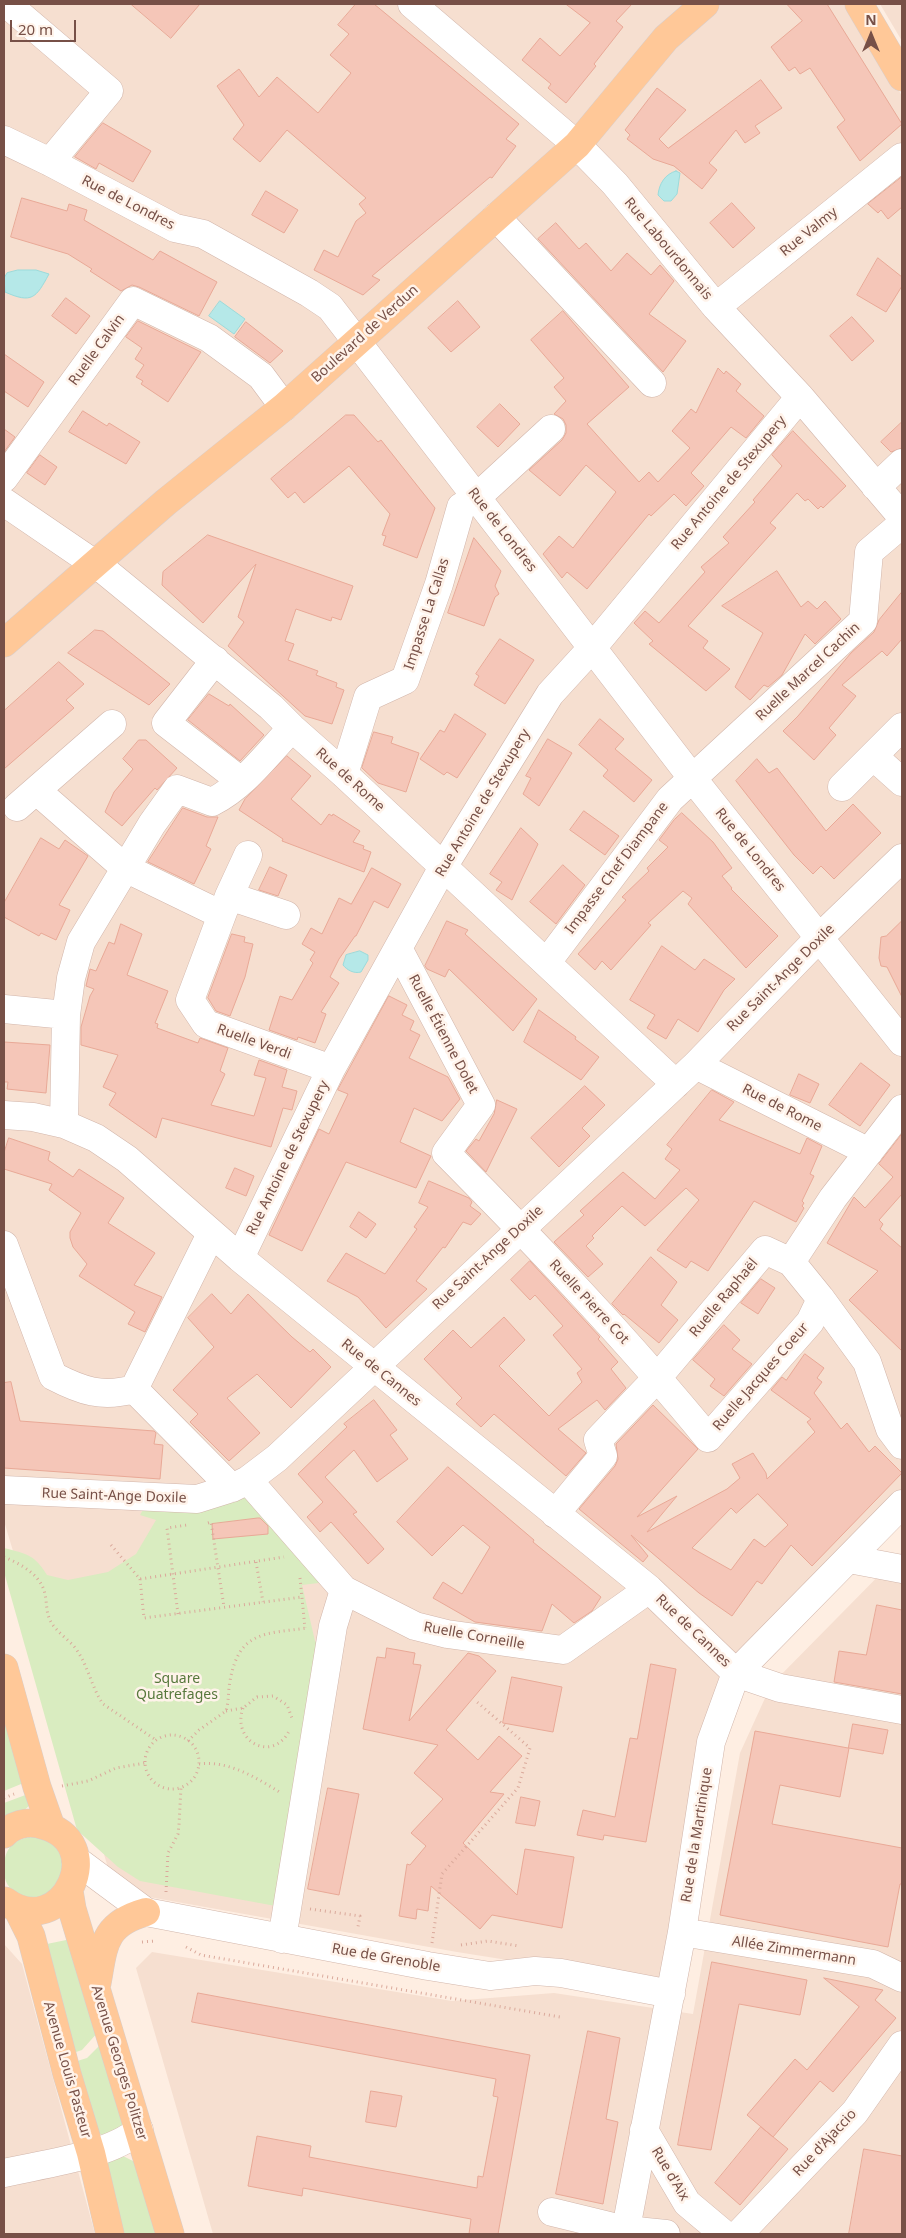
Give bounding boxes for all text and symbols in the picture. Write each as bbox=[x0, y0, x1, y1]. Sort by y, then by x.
scale bar bbox=[12, 10, 79, 42]
north arrow bbox=[846, 10, 896, 60]
text: N bbox=[865, 10, 877, 29]
text: 20 m bbox=[18, 19, 53, 39]
street label: Rue de Londres bbox=[79, 172, 177, 234]
street label: Rue Labourdonnais bbox=[620, 195, 716, 303]
street label: Rue Valmy bbox=[777, 204, 841, 260]
street label: Boulevard de Verdun bbox=[308, 282, 422, 386]
street label: Ruelle Calvin bbox=[66, 311, 128, 389]
street label: Rue Antoine de Stexupery bbox=[668, 413, 790, 553]
street label: Rue de Londres bbox=[464, 485, 540, 575]
street label: Impasse La Callas bbox=[401, 556, 453, 672]
street label: Ruelle Marcel Cachin bbox=[752, 619, 864, 725]
street label: Rue Antoine de Stexupery bbox=[432, 726, 534, 880]
street label: Rue de Rome bbox=[312, 745, 388, 815]
street label: Impasse Chef Diampane bbox=[562, 799, 672, 937]
street label: Rue de Londres bbox=[711, 805, 789, 895]
street label: Rue Saint-Ange Doxile bbox=[724, 921, 838, 1035]
street label: Ruelle Étienne Dolet bbox=[404, 972, 482, 1096]
street label: Ruelle Verdi bbox=[215, 1021, 293, 1063]
street label: Rue Antoine de Stexupery bbox=[243, 1078, 333, 1238]
street label: Rue de Rome bbox=[739, 1081, 825, 1135]
street label: Rue Saint-Ange Doxile bbox=[429, 1202, 547, 1314]
street label: Ruelle Raphaël bbox=[686, 1255, 762, 1341]
street label: Ruelle Pierre Cot bbox=[546, 1256, 632, 1348]
street label: Ruelle Jacques Coeur bbox=[710, 1320, 812, 1434]
street label: Rue de Cannes bbox=[338, 1336, 424, 1410]
street label: Rue Saint-Ange Doxile bbox=[41, 1485, 187, 1507]
street label: Rue de Cannes bbox=[652, 1591, 734, 1671]
street label: Ruelle Corneille bbox=[422, 1619, 526, 1653]
park label: Square Quatrefages bbox=[136, 1671, 218, 1704]
street label: Rue de la Martinique bbox=[678, 1766, 716, 1904]
street label: Allée Zimmermann bbox=[731, 1933, 857, 1969]
street label: Rue de Grenoble bbox=[330, 1940, 442, 1976]
street label: Avenue Georges Politzer bbox=[87, 1983, 151, 2143]
street label: Avenue Louis Pasteur bbox=[39, 2000, 95, 2140]
street label: Rue d'Ajaccio bbox=[790, 2106, 860, 2180]
street label: Rue d'Aix bbox=[647, 2144, 693, 2204]

